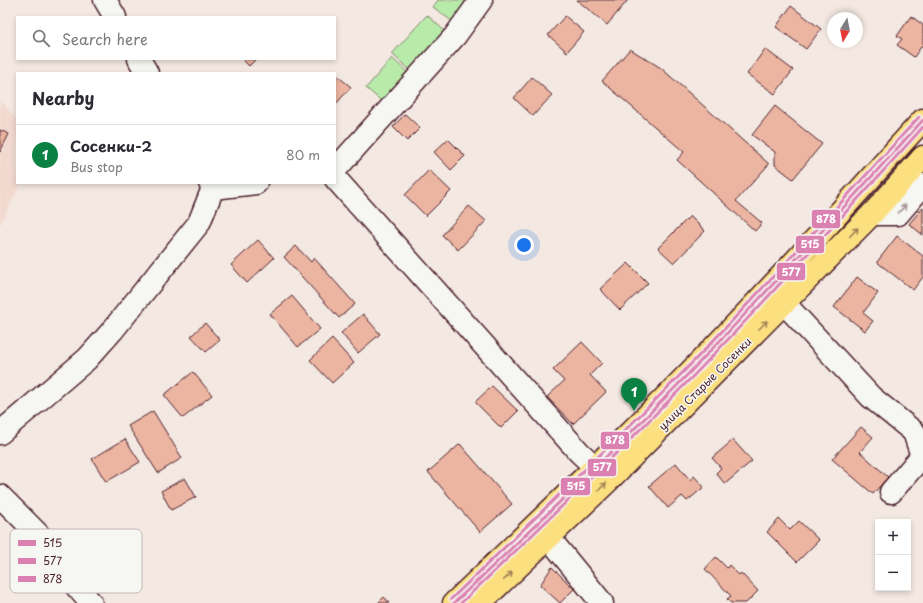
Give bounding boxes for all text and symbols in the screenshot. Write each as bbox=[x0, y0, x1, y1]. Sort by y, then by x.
north arrow bbox=[827, 12, 863, 48]
search box bbox=[16, 16, 336, 60]
icon: search bbox=[30, 27, 52, 49]
text: Search here bbox=[62, 27, 148, 50]
text: Nearby bbox=[32, 85, 94, 111]
text: Сосенки-2 bbox=[70, 134, 152, 157]
text: 1 bbox=[42, 145, 48, 164]
text: 80 m bbox=[286, 145, 320, 164]
text: Bus stop bbox=[70, 157, 123, 176]
one-way arrow bbox=[897, 204, 906, 214]
line badge: 878 bbox=[811, 209, 841, 229]
text: 878 bbox=[816, 210, 836, 227]
one-way arrow bbox=[849, 227, 859, 237]
your location bbox=[514, 235, 534, 255]
line badge: 515 bbox=[795, 235, 825, 254]
text: 515 bbox=[800, 235, 820, 252]
line badge: 577 bbox=[776, 262, 806, 281]
text: 577 bbox=[781, 263, 801, 280]
one-way arrow bbox=[758, 320, 768, 330]
street label: улица Старые Сосенки bbox=[654, 333, 755, 434]
pin: 1 bbox=[621, 378, 647, 411]
line badge: 878 bbox=[600, 431, 630, 450]
text: 878 bbox=[605, 431, 625, 448]
line badge: 577 bbox=[587, 458, 617, 477]
text: 577 bbox=[592, 458, 612, 475]
line badge: 515 bbox=[560, 477, 591, 496]
text: 515 bbox=[566, 477, 586, 494]
one-way arrow bbox=[597, 482, 607, 491]
map controls bbox=[875, 519, 911, 591]
button: + bbox=[875, 519, 911, 555]
legend bbox=[10, 529, 142, 593]
text: 515 bbox=[43, 534, 62, 551]
text: 577 bbox=[43, 552, 62, 569]
button: − bbox=[875, 555, 911, 591]
text: 878 bbox=[43, 570, 63, 587]
one-way arrow bbox=[503, 571, 513, 581]

